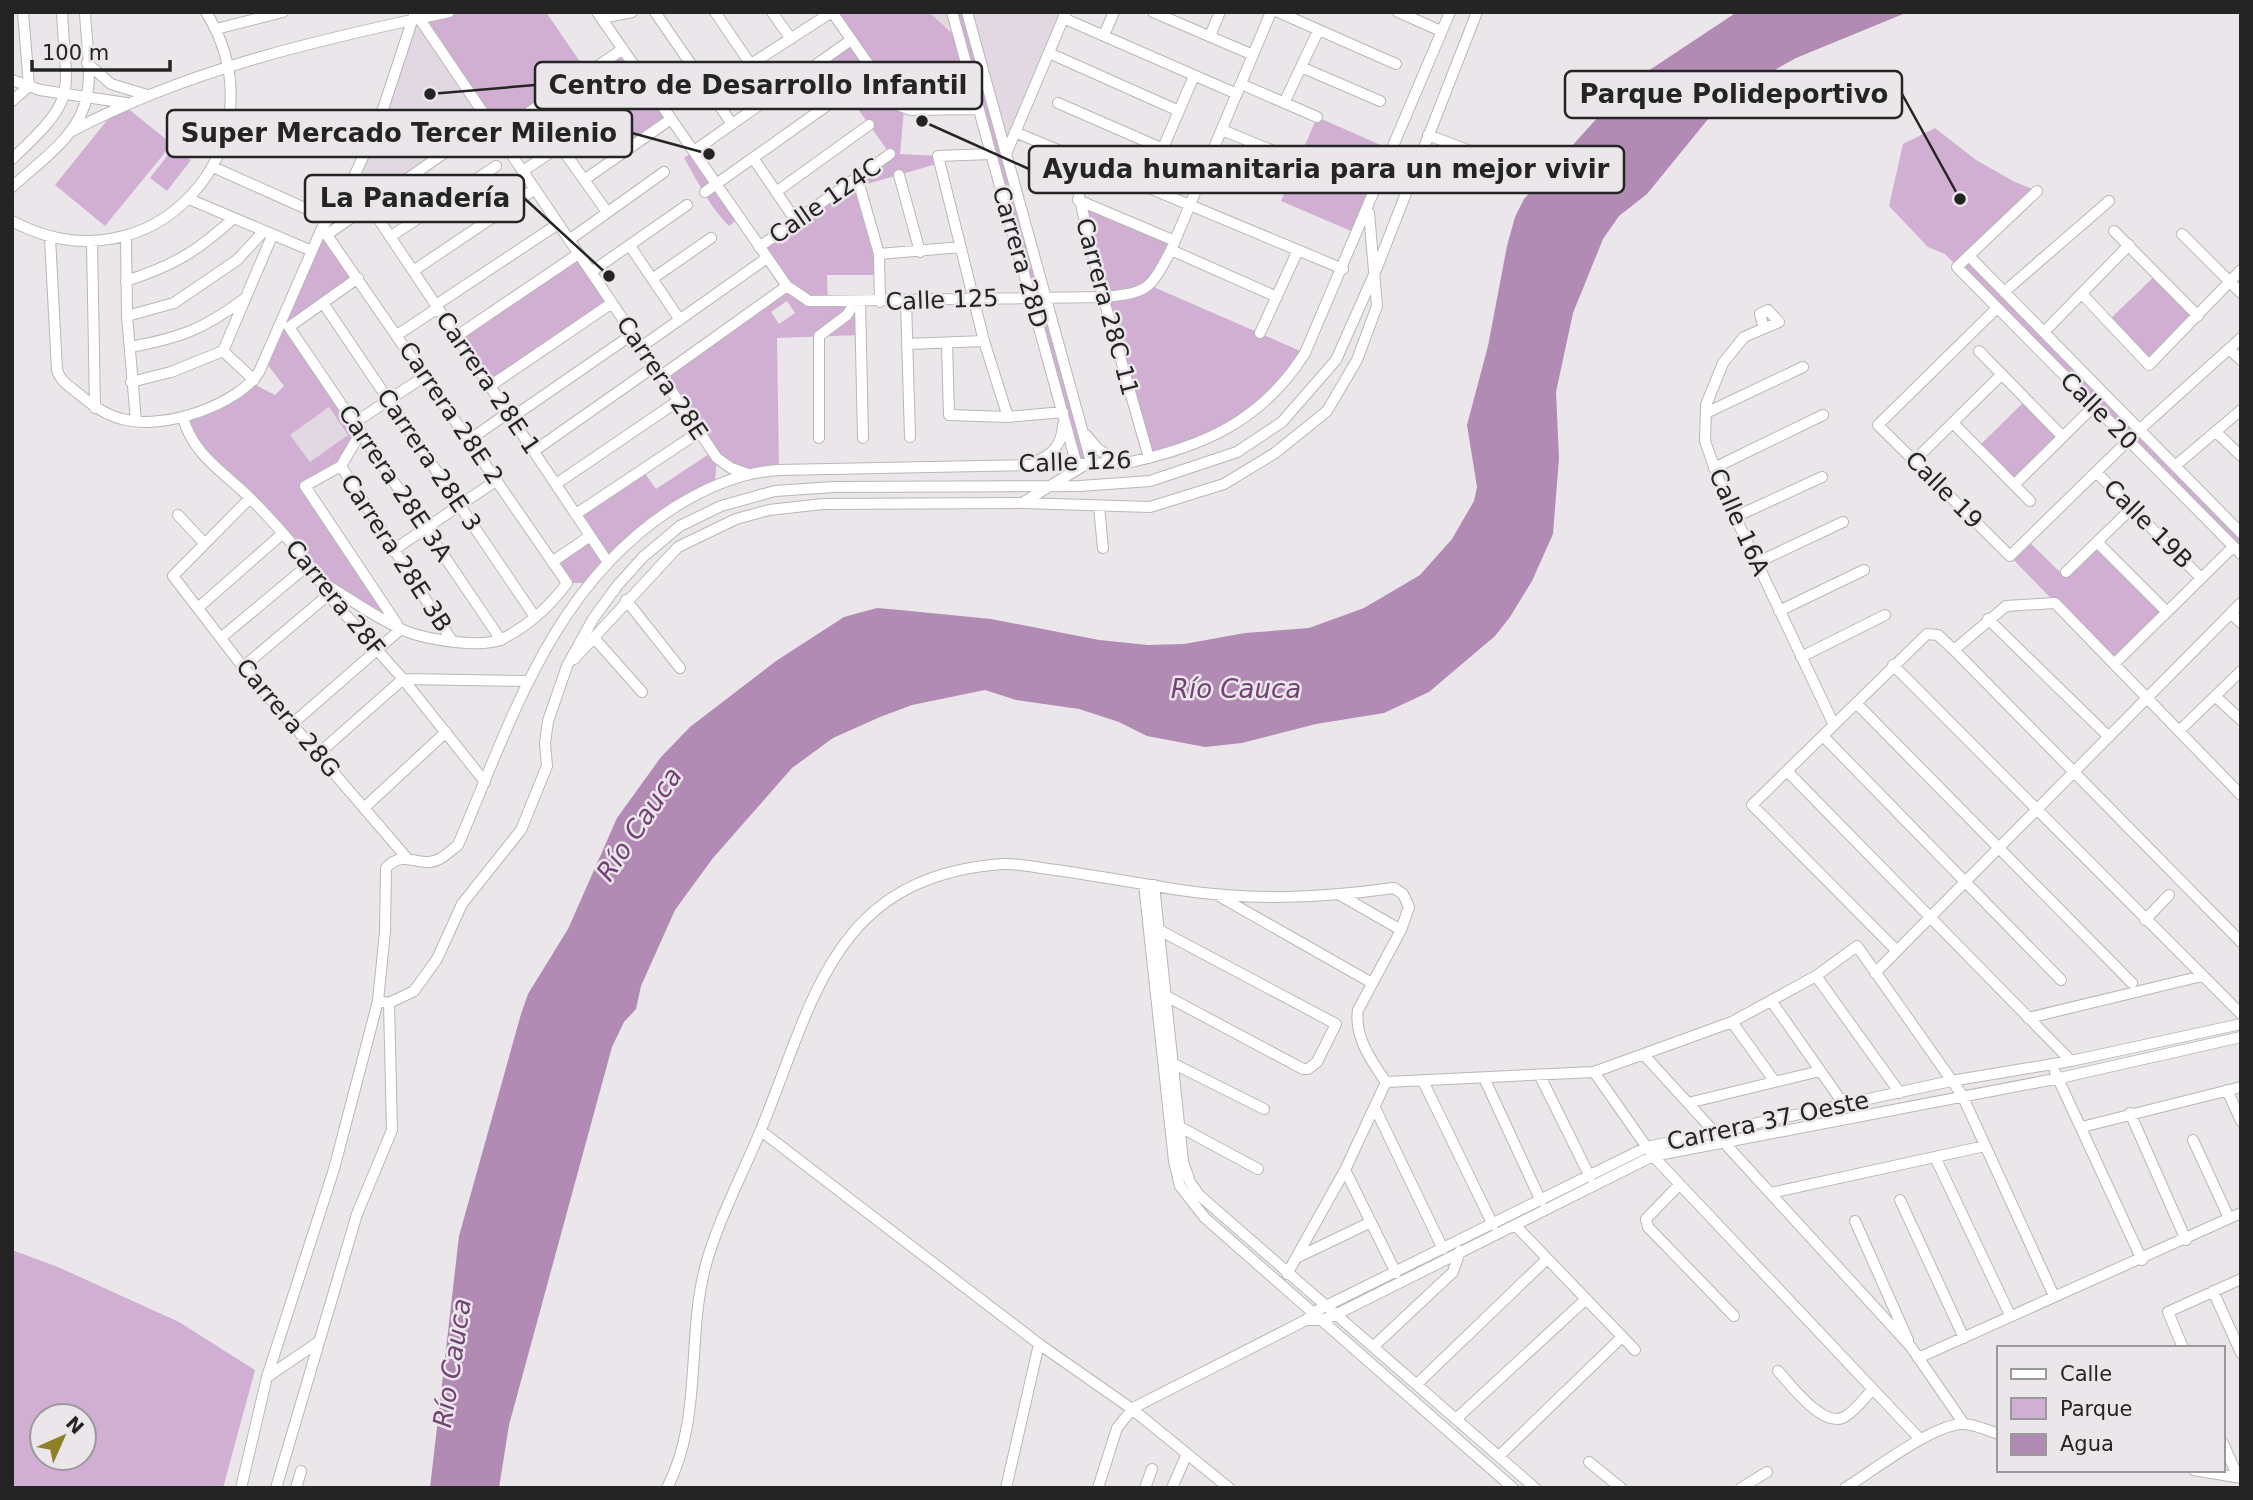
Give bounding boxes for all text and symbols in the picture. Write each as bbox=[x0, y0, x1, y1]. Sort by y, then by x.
scale bar bbox=[32, 28, 170, 72]
text: 100 m bbox=[42, 41, 109, 65]
callout: Centro de Desarrollo Infantil bbox=[535, 62, 982, 109]
text: Centro de Desarrollo Infantil bbox=[549, 70, 967, 100]
callout: Parque Polideportivo bbox=[1565, 71, 1902, 118]
text: Parque Polideportivo bbox=[1580, 79, 1888, 109]
callout: Super Mercado Tercer Milenio bbox=[167, 110, 632, 157]
text: Super Mercado Tercer Milenio bbox=[181, 118, 617, 148]
callout: Ayuda humanitaria para un mejor vivir bbox=[1029, 146, 1624, 193]
street label: Calle 124C bbox=[764, 152, 886, 250]
text: Ayuda humanitaria para un mejor vivir bbox=[1043, 154, 1610, 184]
callout: La Panadería bbox=[305, 175, 524, 222]
text: La Panadería bbox=[320, 183, 510, 213]
street label: Carrera 28D bbox=[986, 183, 1054, 331]
street label: Carrera 28C 11 bbox=[1070, 215, 1144, 399]
street label: Calle 125 bbox=[885, 284, 999, 316]
street label: Carrera 28E 1 bbox=[430, 306, 546, 460]
street label: Carrera 28E bbox=[610, 311, 714, 445]
street label: Carrera 28E 2 bbox=[393, 336, 509, 490]
street label: Calle 20 bbox=[2055, 367, 2143, 455]
street label: Carrera 28E 3 bbox=[371, 383, 487, 537]
street label: Carrera 28E 3A bbox=[332, 400, 458, 567]
street label: Calle 126 bbox=[1018, 446, 1132, 478]
street label: Calle 19 bbox=[1900, 446, 1988, 534]
street label: Calle 16A bbox=[1703, 464, 1775, 580]
street label: Carrera 28E 3B bbox=[335, 469, 457, 637]
street label: Calle 19B bbox=[2098, 474, 2198, 574]
street label: Carrera 28F bbox=[280, 534, 390, 662]
street label: Carrera 28G bbox=[230, 653, 346, 783]
water label: Río Cauca bbox=[1171, 674, 1301, 704]
water label: Río Cauca bbox=[590, 762, 688, 886]
street label: Carrera 37 Oeste bbox=[1664, 1086, 1872, 1156]
water label: Río Cauca bbox=[427, 1296, 477, 1430]
legend bbox=[1997, 1346, 2225, 1472]
text: Calle bbox=[2060, 1362, 2112, 1386]
text: Parque bbox=[2060, 1397, 2132, 1421]
north arrow bbox=[28, 1402, 98, 1472]
text: N bbox=[62, 1412, 88, 1438]
text: Agua bbox=[2060, 1432, 2114, 1456]

